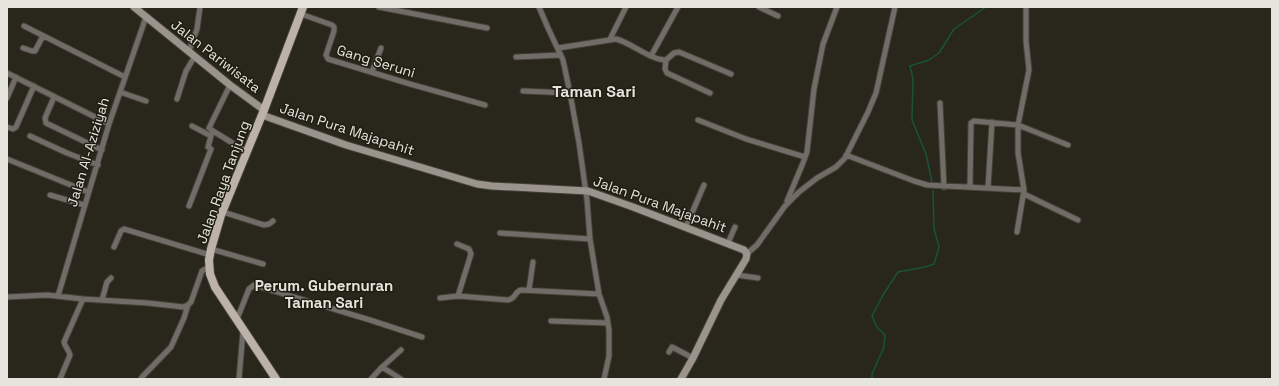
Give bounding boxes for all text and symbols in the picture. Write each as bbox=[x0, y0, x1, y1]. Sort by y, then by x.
street label: Jalan Pariwisata bbox=[168, 15, 264, 97]
street label: Gang Seruni bbox=[335, 41, 417, 81]
district label: Taman Sari bbox=[552, 81, 636, 102]
street label: Jalan Al-Aziziyah bbox=[63, 95, 113, 209]
street label: Jalan Pura Majapahit bbox=[277, 99, 417, 159]
street label: Jalan Raya Tanjung bbox=[192, 118, 254, 246]
street label: Jalan Pura Majapahit bbox=[591, 172, 729, 236]
district label: Perum. Gubernuran Taman Sari bbox=[255, 276, 393, 312]

